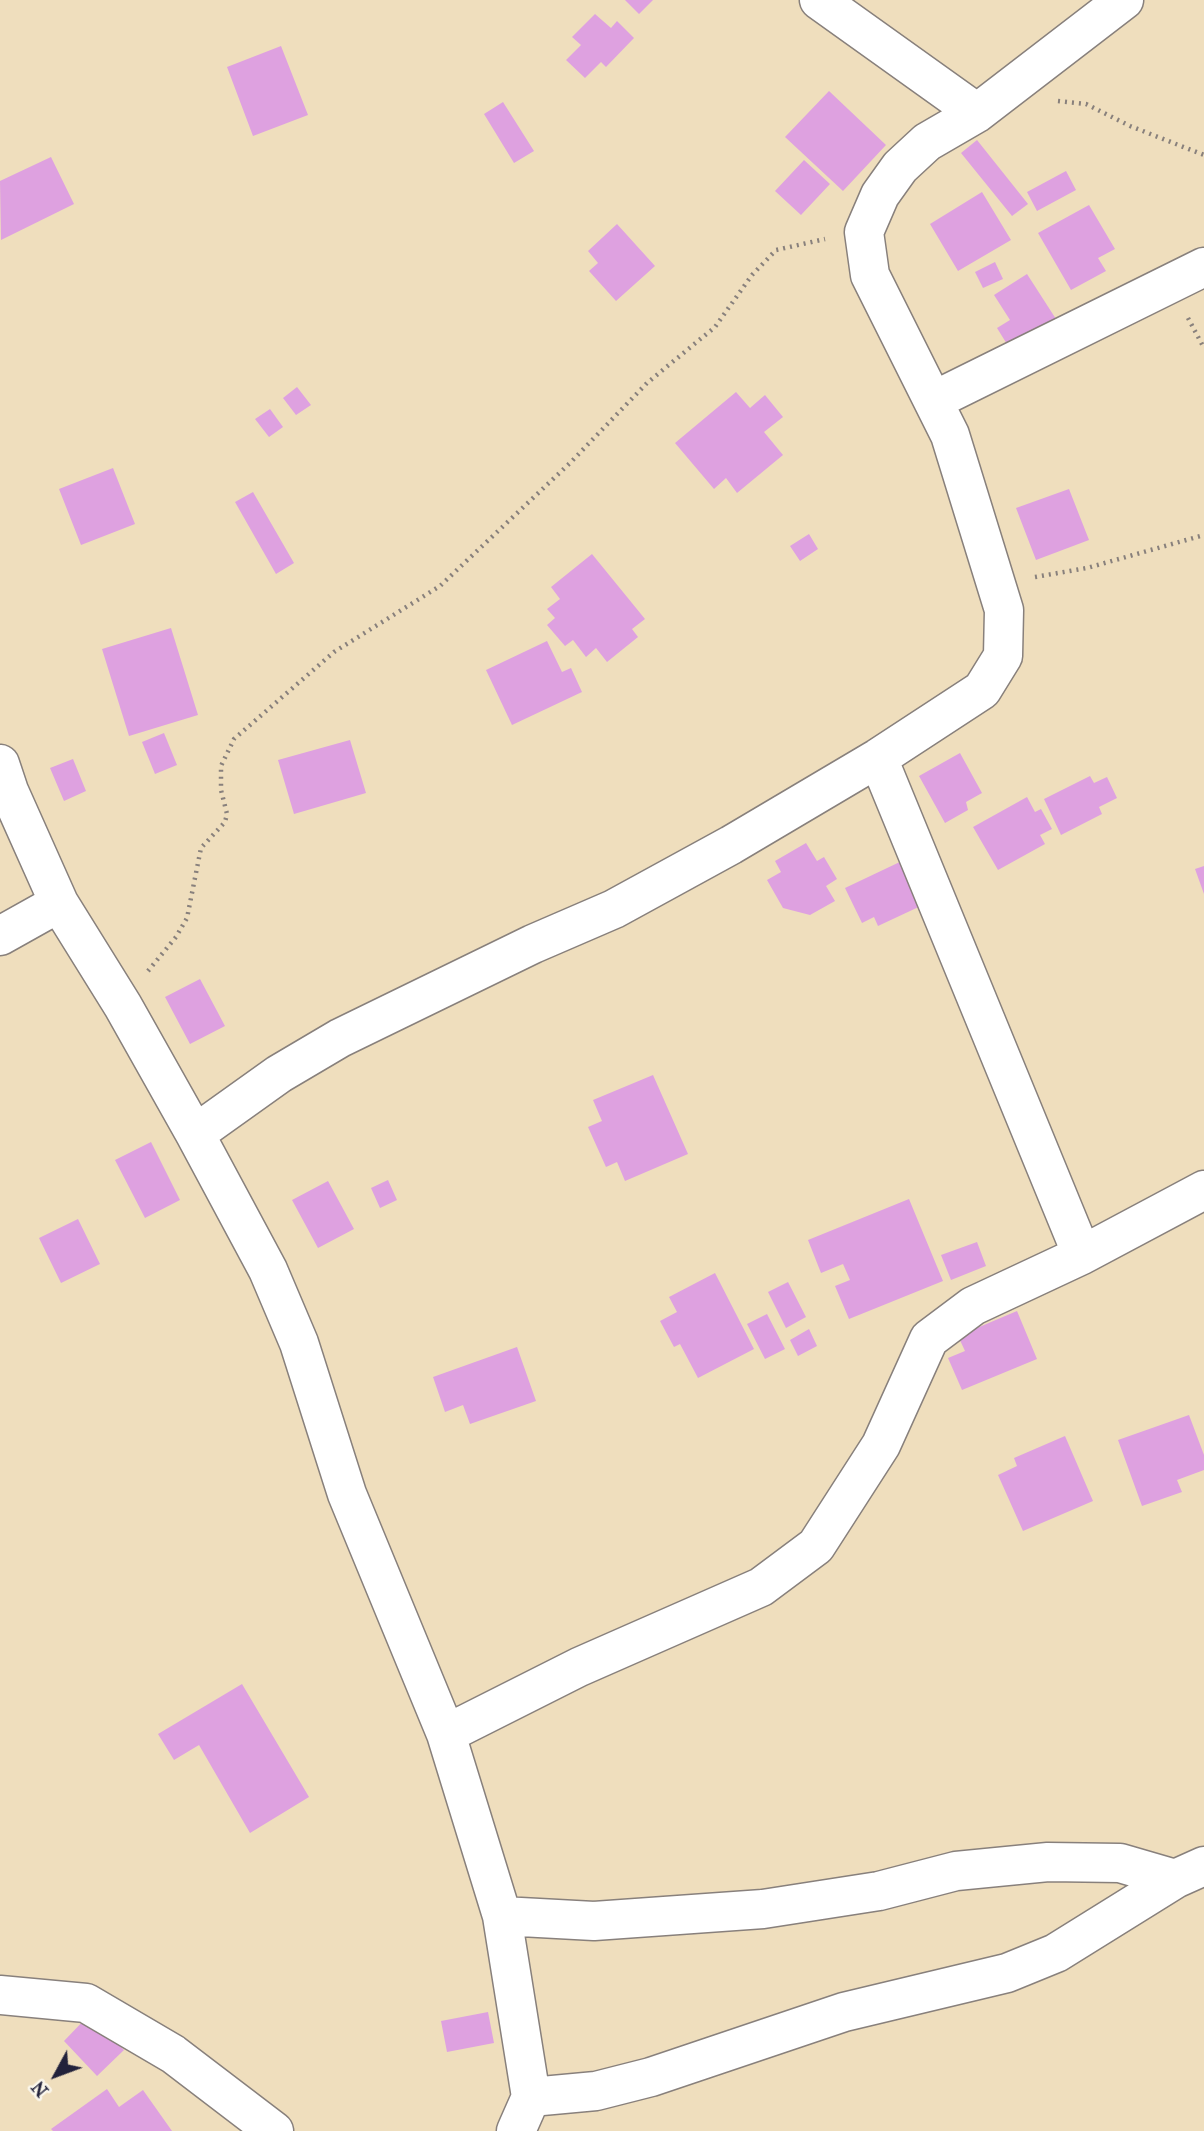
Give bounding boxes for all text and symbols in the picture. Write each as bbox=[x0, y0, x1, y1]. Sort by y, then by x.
north arrow bbox=[21, 2040, 91, 2110]
text: N bbox=[27, 2076, 53, 2101]

